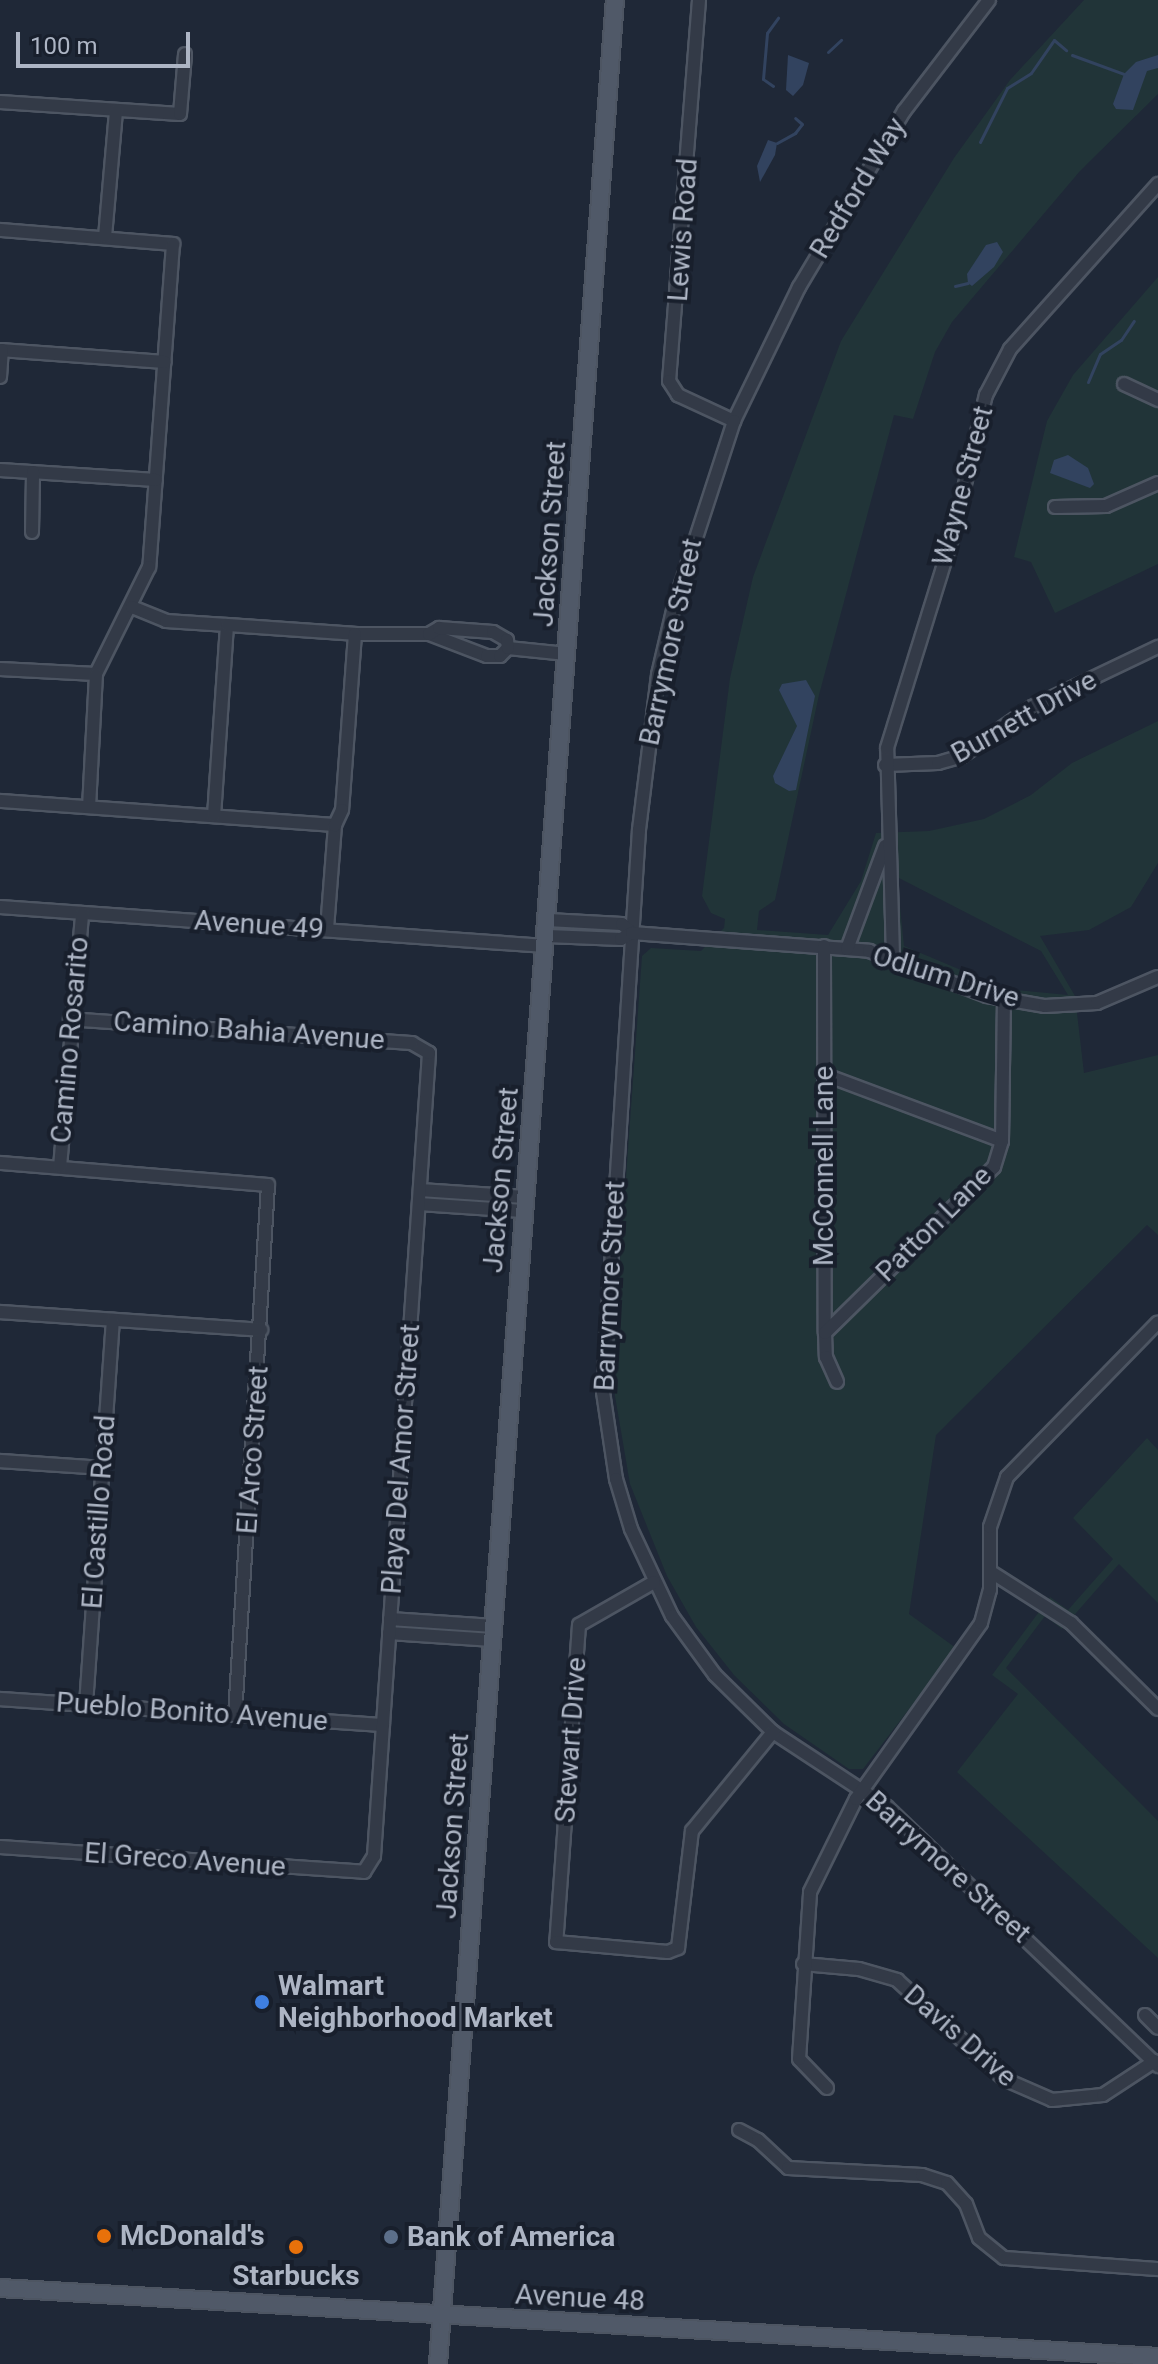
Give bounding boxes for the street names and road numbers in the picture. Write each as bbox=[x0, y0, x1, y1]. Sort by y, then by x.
street label: Redford Way bbox=[803, 112, 913, 264]
street label: Lewis Road bbox=[661, 157, 705, 303]
street label: Wayne Street bbox=[926, 403, 1000, 569]
street label: Jackson Street bbox=[527, 440, 573, 628]
street label: Barrymore Street bbox=[633, 536, 709, 748]
street label: Burnett Drive bbox=[946, 663, 1102, 771]
street label: Avenue 49 bbox=[193, 904, 325, 946]
street label: Camino Rosarito bbox=[44, 935, 96, 1145]
street label: Odlum Drive bbox=[869, 939, 1023, 1015]
street label: Camino Bahia Avenue bbox=[112, 1005, 386, 1057]
street label: McConnell Lane bbox=[807, 1066, 841, 1266]
street label: Jackson Street bbox=[476, 1086, 526, 1274]
street label: Patton Lane bbox=[869, 1159, 999, 1289]
street label: Barrymore Street bbox=[588, 1180, 632, 1392]
street label: Playa Del Amor Street bbox=[375, 1323, 427, 1595]
street label: El Arco Street bbox=[230, 1365, 276, 1535]
street label: El Castillo Road bbox=[75, 1414, 123, 1610]
street label: Stewart Drive bbox=[548, 1656, 594, 1824]
street label: Pueblo Bonito Avenue bbox=[55, 1686, 329, 1738]
street label: Jackson Street bbox=[430, 1732, 476, 1920]
street label: Barrymore Street bbox=[859, 1784, 1037, 1950]
street label: El Greco Avenue bbox=[83, 1836, 287, 1884]
street label: Davis Drive bbox=[897, 1978, 1023, 2094]
street label: Avenue 48 bbox=[514, 2278, 646, 2318]

